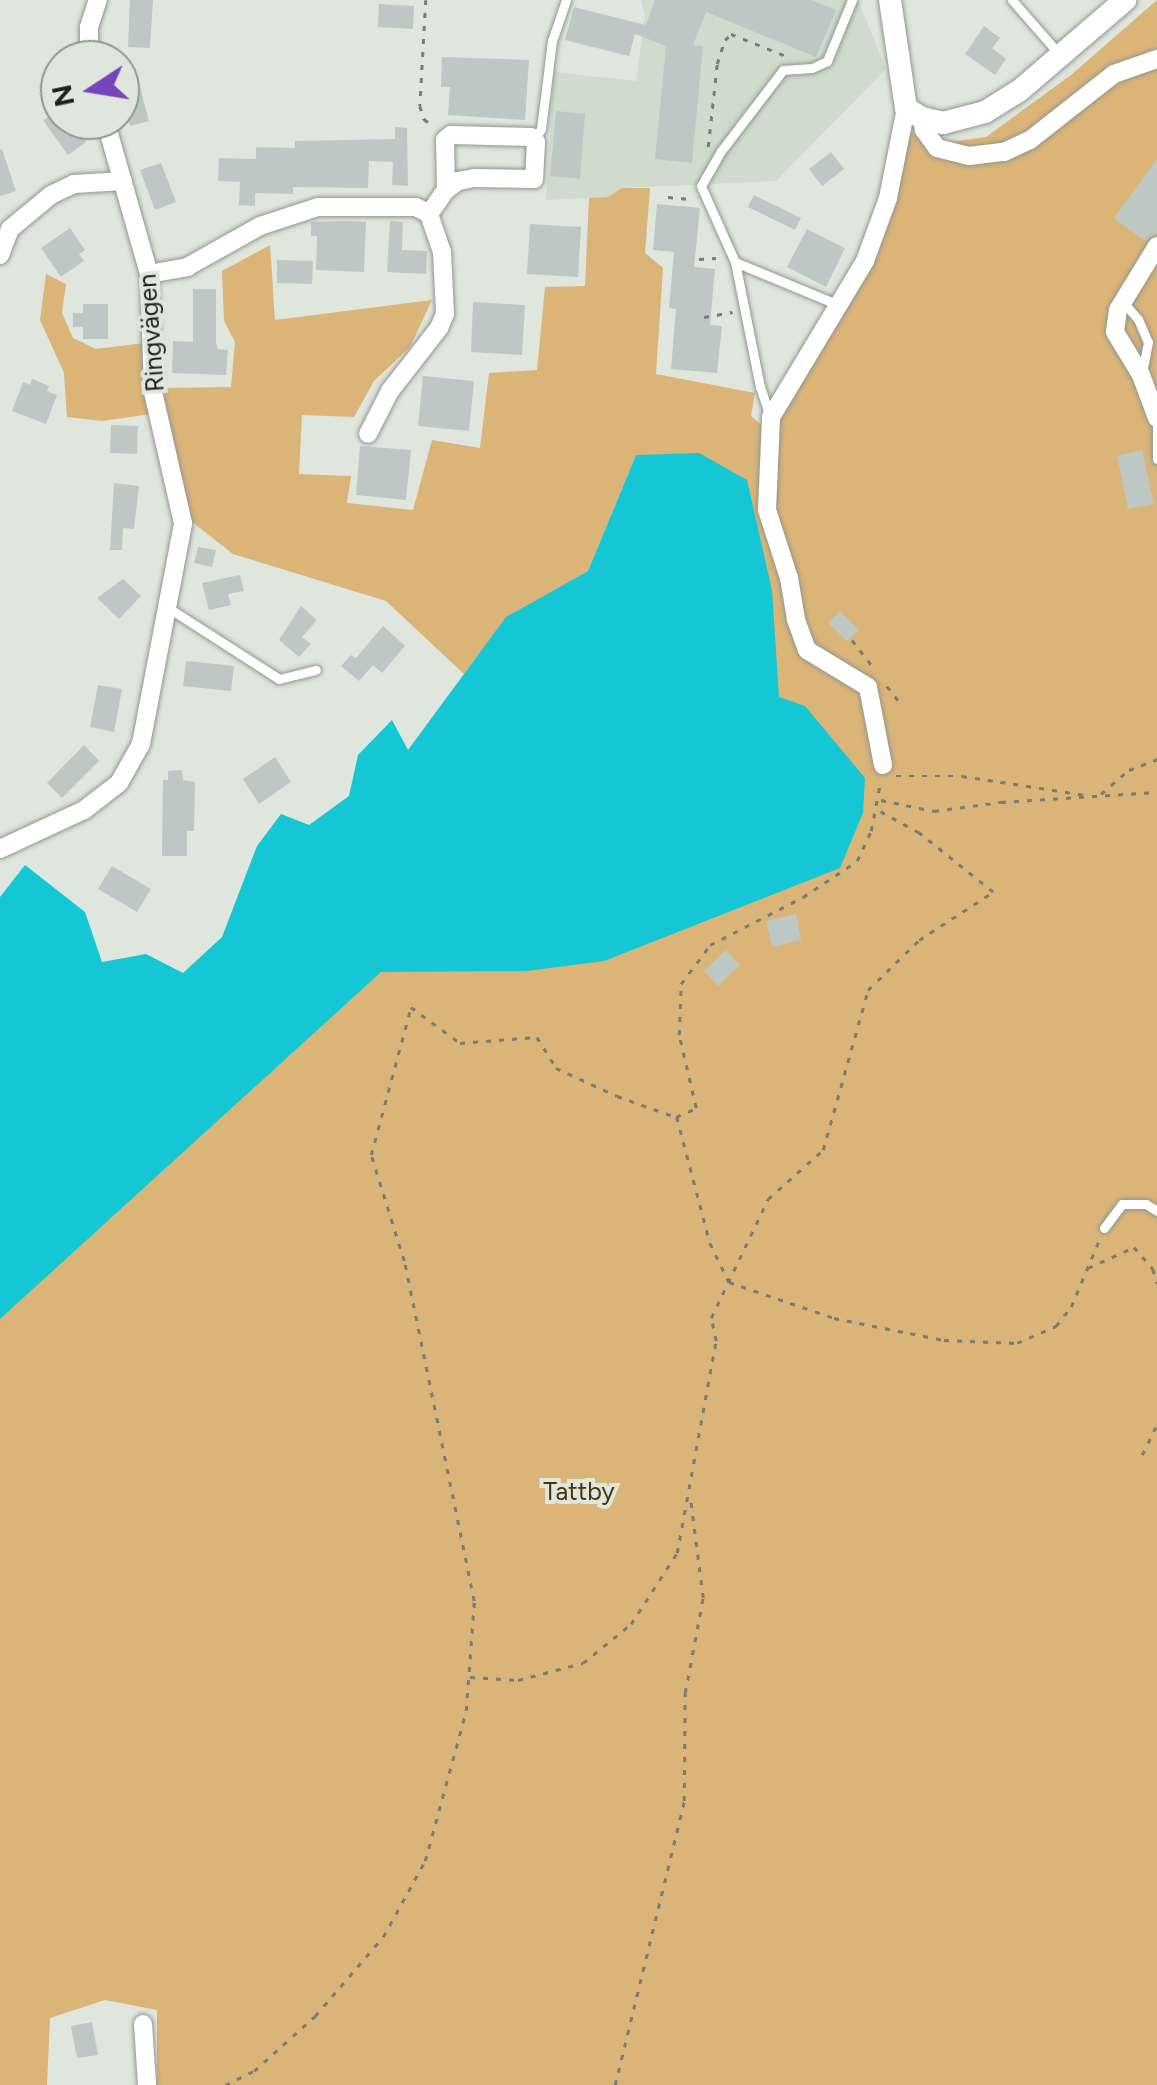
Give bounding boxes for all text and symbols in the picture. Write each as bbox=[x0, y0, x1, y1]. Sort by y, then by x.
north arrow bbox=[40, 40, 140, 140]
text: N bbox=[44, 82, 81, 110]
street label: Ringvägen bbox=[132, 273, 170, 393]
park label: Tattby bbox=[543, 1476, 615, 1506]

